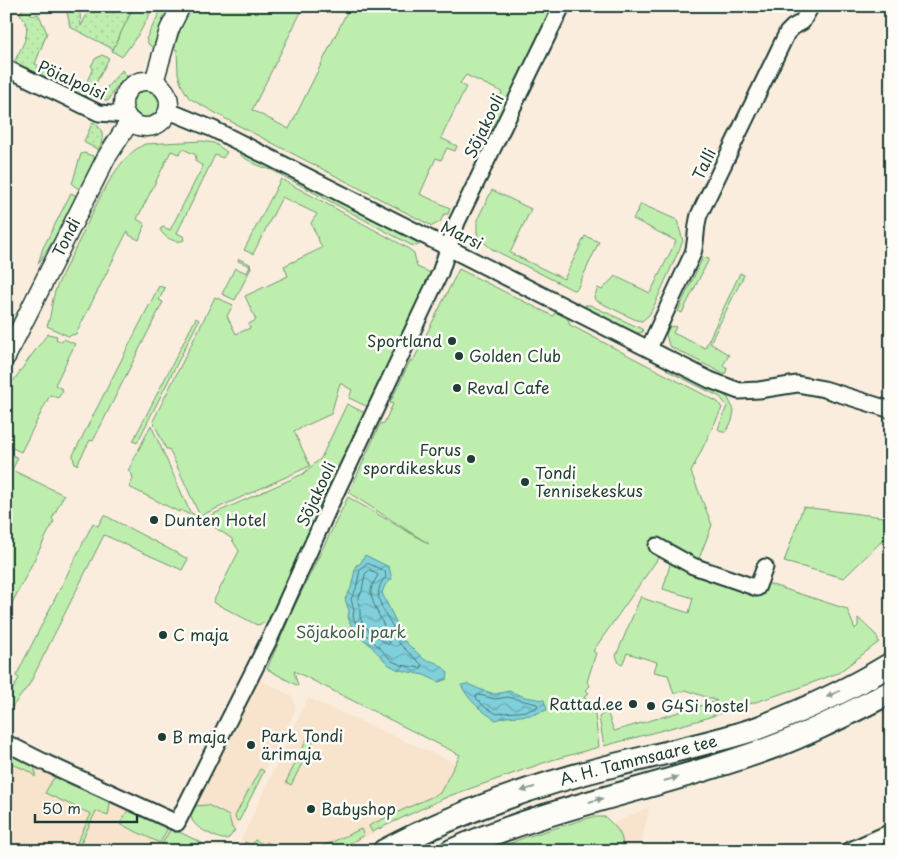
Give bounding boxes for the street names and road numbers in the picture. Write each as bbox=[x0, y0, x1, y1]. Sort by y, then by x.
street label: Pöialpoisi bbox=[34, 53, 111, 105]
street label: Sõjakooli bbox=[457, 89, 509, 162]
street label: Talli bbox=[685, 144, 721, 183]
street label: Tondi bbox=[45, 213, 85, 261]
street label: Marsi bbox=[437, 214, 488, 255]
street label: Sõjakooli bbox=[290, 457, 341, 530]
street label: A. H. Tammsaare tee bbox=[556, 728, 719, 791]

